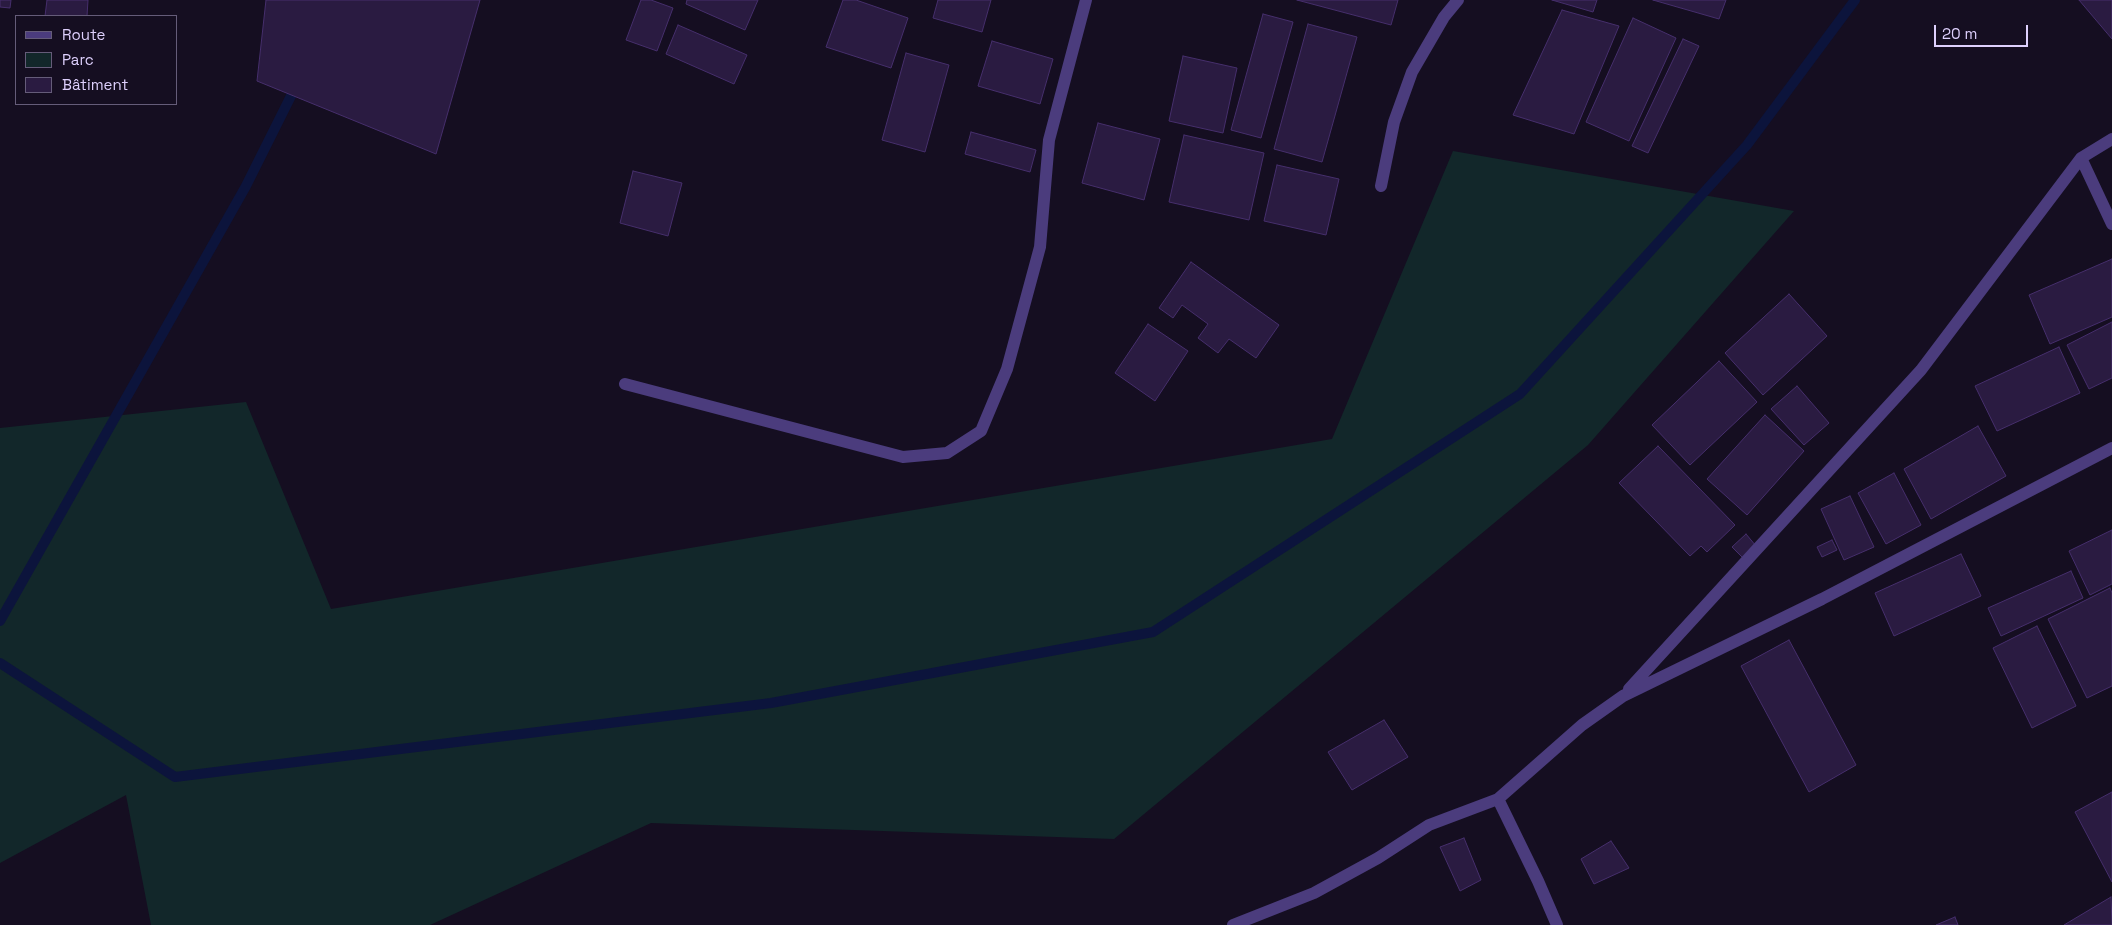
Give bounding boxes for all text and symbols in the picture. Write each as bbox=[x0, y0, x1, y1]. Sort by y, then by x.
legend bbox=[15, 15, 178, 105]
scale bar bbox=[1937, 15, 2031, 47]
text: 20 m bbox=[1942, 24, 1977, 43]
text: Route bbox=[62, 25, 105, 44]
text: Parc bbox=[62, 50, 94, 69]
text: Bâtiment bbox=[62, 75, 128, 94]

